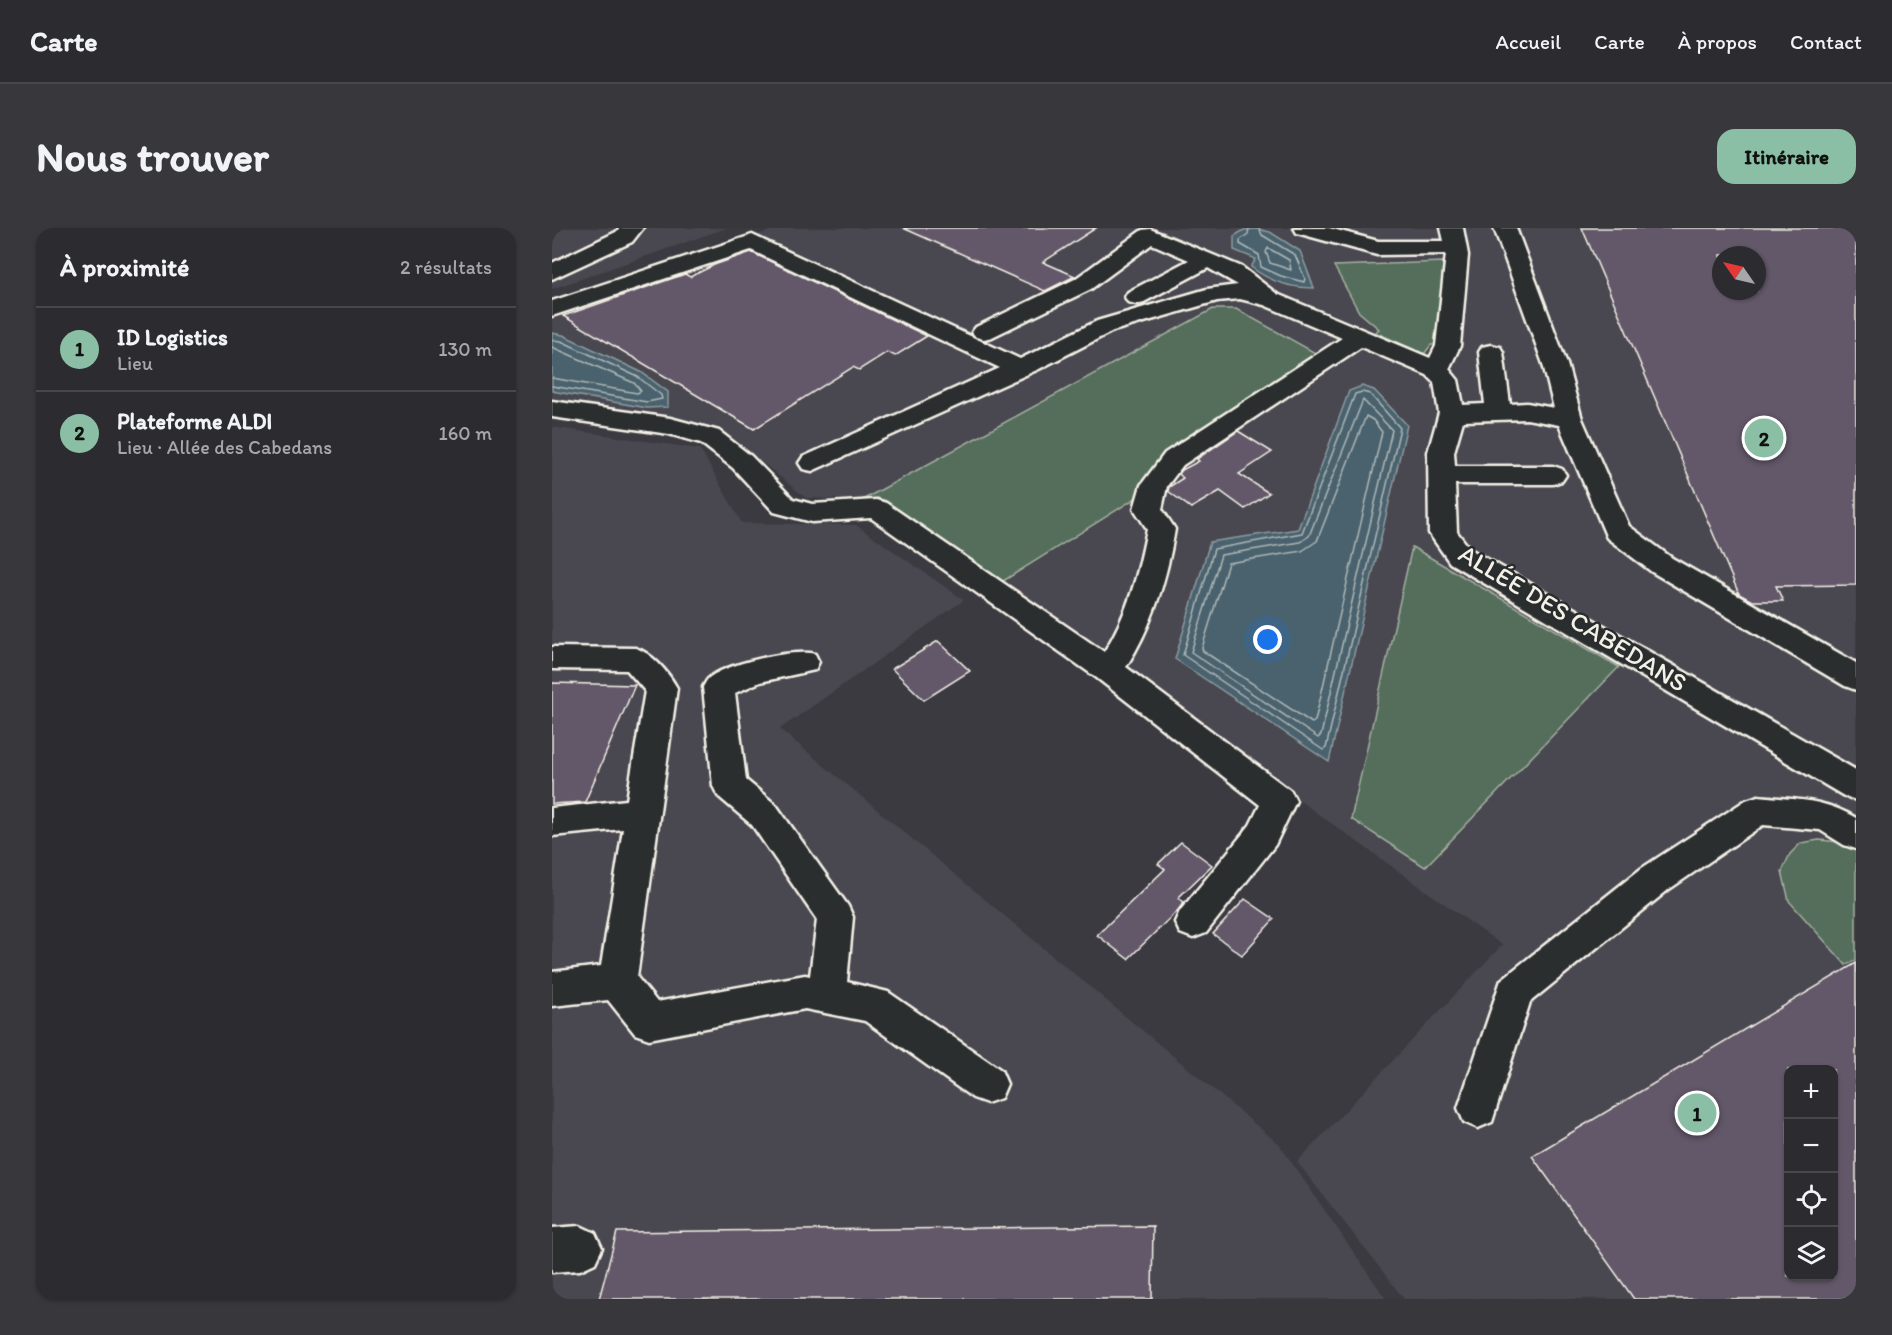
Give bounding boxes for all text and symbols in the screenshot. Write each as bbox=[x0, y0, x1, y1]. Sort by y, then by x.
text: Carte bbox=[30, 24, 97, 58]
text: Accueil bbox=[1496, 29, 1561, 54]
text: Carte bbox=[1594, 29, 1645, 54]
text: À propos bbox=[1678, 29, 1757, 54]
text: Contact bbox=[1790, 29, 1862, 54]
button: Itinéraire bbox=[1717, 129, 1856, 184]
text: Nous trouver bbox=[36, 131, 269, 182]
north arrow bbox=[1712, 246, 1766, 300]
text: À proximité bbox=[60, 251, 189, 283]
text: 2 résultats bbox=[400, 255, 492, 279]
text: ID Logistics bbox=[117, 324, 228, 351]
text: 1 bbox=[75, 337, 84, 361]
text: 130 m bbox=[438, 337, 492, 361]
text: Lieu bbox=[117, 351, 153, 375]
text: Plateforme ALDI bbox=[117, 408, 272, 435]
pin: 2 bbox=[1744, 416, 1784, 460]
text: 2 bbox=[74, 421, 85, 445]
text: 160 m bbox=[439, 421, 492, 445]
text: Lieu · Allée des Cabedans bbox=[117, 435, 332, 459]
street label: ALLÉE DES CABEDANS bbox=[1453, 537, 1693, 699]
your location bbox=[1253, 625, 1282, 654]
map controls bbox=[1784, 1065, 1838, 1281]
button: + bbox=[1784, 1065, 1838, 1119]
pin: 1 bbox=[1678, 1090, 1716, 1136]
button: − bbox=[1784, 1119, 1838, 1173]
button: locate bbox=[1784, 1173, 1838, 1227]
button: layers bbox=[1784, 1227, 1838, 1281]

